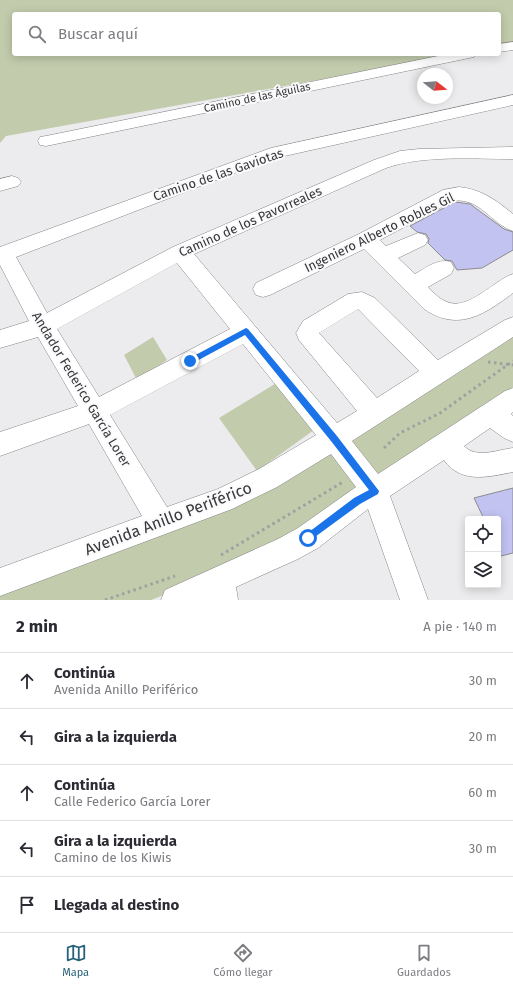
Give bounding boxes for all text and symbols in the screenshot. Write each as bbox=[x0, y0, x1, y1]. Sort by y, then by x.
search box bbox=[12, 12, 501, 56]
icon: search bbox=[26, 23, 48, 45]
text: Buscar aquí bbox=[58, 25, 138, 43]
north arrow bbox=[417, 68, 453, 104]
street label: Camino de las Águilas bbox=[202, 79, 312, 115]
street label: Camino de las Gaviotas bbox=[151, 145, 285, 204]
street label: Camino de los Pavorreales bbox=[176, 183, 324, 260]
street label: Ingeniero Alberto Robles Gil bbox=[302, 190, 457, 275]
street label: Andador Federico García Lorer bbox=[29, 309, 134, 469]
route end bbox=[181, 352, 199, 370]
street label: Avenida Anillo Periférico bbox=[82, 478, 254, 559]
map controls bbox=[465, 516, 501, 588]
button: locate bbox=[465, 516, 501, 552]
route start bbox=[299, 529, 317, 547]
button: layers bbox=[465, 552, 501, 588]
text: 2 min bbox=[16, 616, 58, 637]
text: A pie · 140 m bbox=[423, 619, 497, 634]
text: Continúa bbox=[54, 664, 115, 682]
icon: ahead bbox=[16, 670, 38, 692]
text: 30 m bbox=[469, 673, 497, 688]
text: Avenida Anillo Periférico bbox=[54, 682, 198, 697]
icon: left bbox=[16, 726, 38, 748]
text: Gira a la izquierda bbox=[54, 728, 177, 746]
text: 20 m bbox=[469, 729, 497, 744]
text: Continúa bbox=[54, 776, 115, 794]
icon: ahead bbox=[16, 782, 38, 804]
text: 60 m bbox=[468, 785, 497, 800]
text: Calle Federico García Lorer bbox=[54, 794, 211, 809]
text: Gira a la izquierda bbox=[54, 832, 177, 850]
icon: left bbox=[16, 838, 38, 860]
text: 30 m bbox=[469, 841, 497, 856]
text: Camino de los Kiwis bbox=[54, 850, 171, 865]
icon: arrive bbox=[16, 894, 38, 916]
text: Llegada al destino bbox=[54, 896, 179, 914]
tab: Mapa bbox=[62, 942, 89, 979]
tab: Cómo llegar bbox=[213, 942, 273, 979]
tab: Guardados bbox=[397, 942, 451, 979]

